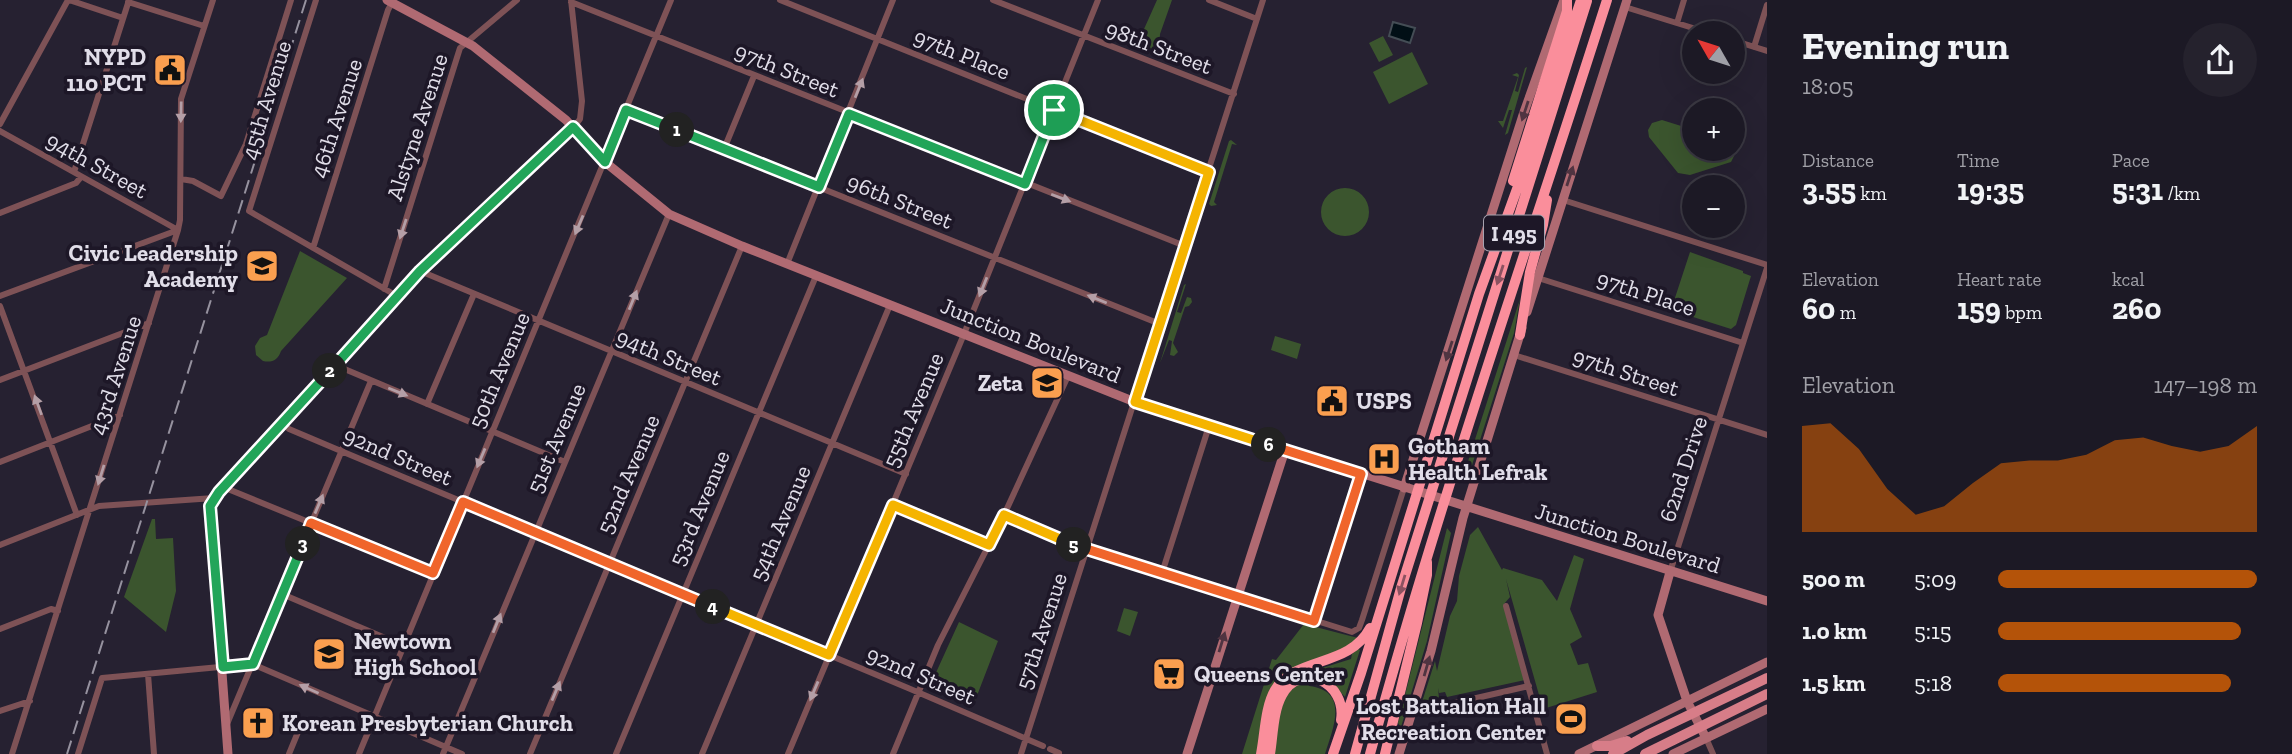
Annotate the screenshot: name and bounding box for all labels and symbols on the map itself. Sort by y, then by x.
street label: 98th Street [1102,14,1217,80]
north arrow [1682,21,1745,84]
street label: 97th Place [910,22,1014,86]
street label: 97th Street [731,36,844,104]
street label: 45th Avenue [235,37,297,163]
place label: NYPD 110 PCT [66,43,146,97]
street label: Alstyne Avenue [380,50,454,204]
public building icon: NYPD 110 PCT [151,51,189,89]
street label: 46th Avenue [304,55,368,181]
one-way arrow [854,77,865,98]
pin [1024,80,1084,140]
one-way arrow [1519,100,1529,121]
one-way arrow [175,102,187,124]
pin: 1 [660,113,694,148]
street label: 94th Street [41,126,153,205]
one-way arrow [1566,166,1576,187]
street label: 96th Street [843,167,957,235]
one-way arrow [1050,192,1071,203]
one-way arrow [573,215,584,236]
road number: I 495 [1484,216,1544,250]
one-way arrow [397,218,408,239]
place label: Civic Leadership Academy [69,239,239,293]
school or university icon: Civic Leadership Academy [243,247,281,285]
street label: 97th Place [1593,264,1699,322]
one-way arrow [1494,265,1505,286]
one-way arrow [978,277,989,298]
one-way arrow [627,289,638,310]
street label: Junction Boulevard [937,291,1126,389]
one-way arrow [1086,293,1107,304]
street label: 50th Avenue [462,308,536,432]
street label: 43rd Avenue [83,312,147,438]
street label: 94th Street [612,322,726,392]
one-way arrow [1443,340,1453,361]
street label: 97th Street [1569,342,1683,402]
street label: 55th Avenue [876,348,950,472]
pin: 2 [312,354,348,388]
school or university icon: Zeta [1028,364,1066,402]
place label: Zeta [978,369,1023,397]
street label: 51st Avenue [520,379,592,497]
public building icon: USPS [1313,382,1351,420]
one-way arrow [387,387,408,398]
place label: USPS [1356,387,1412,415]
one-way arrow [32,394,43,415]
street label: 52nd Avenue [590,410,666,538]
street label: 62nd Drive [1653,413,1713,525]
street label: 92nd Street [339,421,457,492]
pin: 6 [1252,428,1286,462]
place label: Gotham Health Lefrak [1408,432,1548,486]
hospital icon: Gotham Health Lefrak [1365,440,1403,478]
street label: 53rd Avenue [662,446,736,570]
one-way arrow [475,447,486,468]
street label: 54th Avenue [743,461,817,585]
one-way arrow [96,465,106,486]
one-way arrow [314,494,325,515]
street label: Junction Boulevard [1532,497,1724,580]
pin: 3 [286,526,320,562]
pin: 5 [1056,528,1092,562]
street label: 57th Avenue [1009,569,1073,693]
one-way arrow [1396,575,1406,596]
pin: 4 [696,590,730,624]
one-way arrow [492,612,503,633]
place label: Newtown High School [354,627,477,681]
one-way arrow [1217,631,1227,652]
school or university icon: Newtown High School [310,635,348,673]
street label: 92nd Street [862,640,980,711]
supermarket icon: Queens Center [1150,655,1188,693]
one-way arrow [1422,655,1432,676]
place label: Queens Center [1194,660,1345,688]
one-way arrow [551,680,562,701]
one-way arrow [808,681,820,701]
one-way arrow [298,683,319,694]
place label: Lost Battalion Hall Recreation Center [1356,692,1546,746]
sports icon: Lost Battalion Hall Recreation Center [1552,700,1590,738]
church icon: Korean Presbyterian Church [239,704,277,742]
place label: Korean Presbyterian Church [282,709,574,737]

